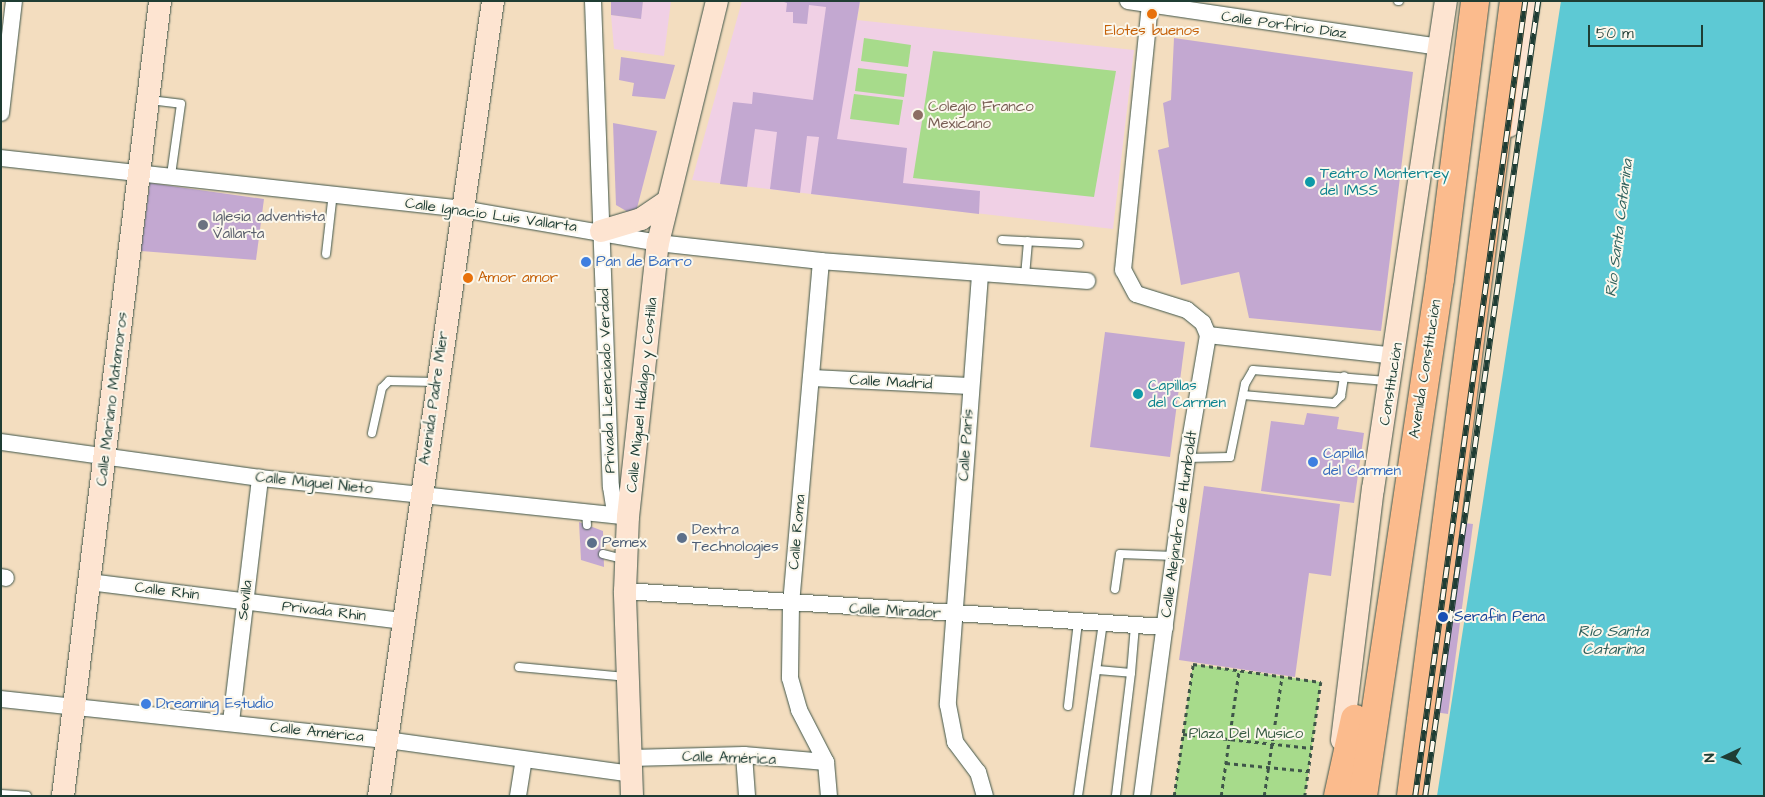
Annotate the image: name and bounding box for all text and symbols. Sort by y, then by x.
street label: Calle Porfirio Díaz [1220,7,1348,43]
marker: Elotes buenos [1146,8,1158,20]
scale bar [1590,15,1705,47]
place label: Elotes buenos [1104,22,1200,40]
text: 50 m [1596,23,1634,44]
place label: Colegio Franco Mexicano [928,97,1034,132]
marker: Colegio Franco Mexicano [912,109,924,121]
water label: Río Santa Catarina [1601,158,1637,298]
place label: Teatro Monterrey del IMSS [1320,164,1449,199]
marker: Teatro Monterrey del IMSS [1304,176,1316,188]
street label: Calle Ignacio Luis Vallarta [404,194,578,236]
place label: Iglesia adventista Vallarta [213,207,325,242]
marker: Iglesia adventista Vallarta [197,219,209,231]
place label: Pan de Barro [596,253,692,271]
marker: Pan de Barro [580,256,592,268]
place label: Amor amor [478,269,558,287]
marker: Amor amor [462,272,474,284]
street label: Privada Licenciado Verdad [595,288,619,474]
street label: Calle Miguel Hidalgo y Costilla [623,296,661,494]
street label: Avenida Constitución [1405,298,1445,440]
street label: Calle Mariano Matamoros [92,311,132,487]
street label: Avenida Padre Mier [416,330,452,466]
street label: Constitución [1376,341,1406,427]
street label: Calle Madrid [849,371,933,393]
place label: Capillas del Carmen [1148,376,1226,411]
marker: Capillas del Carmen [1132,388,1144,400]
street label: Calle París [954,408,978,482]
street label: Calle Alejandro de Humboldt [1157,429,1201,619]
place label: Capilla del Carmen [1323,444,1401,479]
marker: Capilla del Carmen [1307,456,1319,468]
street label: Calle Miguel Nieto [254,468,374,498]
street label: Calle Roma [785,494,809,570]
place label: Dextra Technologies [692,520,779,555]
marker: Dextra Technologies [676,532,688,544]
place label: Pemex [602,534,647,552]
marker: Pemex [586,537,598,549]
street label: Calle Rhin [134,578,200,604]
street label: Sevilla [234,579,256,621]
street label: Privada Rhin [281,597,367,625]
street label: Calle Mirador [849,600,941,622]
place label: Serafin Pena [1454,608,1545,626]
marker: Serafin Pena [1436,610,1450,624]
water label: Río Santa Catarina [1578,621,1648,659]
place label: Dreaming Estudio [156,695,273,713]
marker: Dreaming Estudio [140,698,152,710]
street label: Calle América [269,718,365,746]
park label: Plaza Del Musico [1189,725,1303,743]
north arrow [1700,732,1750,782]
street label: Calle América [682,747,776,769]
text: N [1700,753,1720,763]

